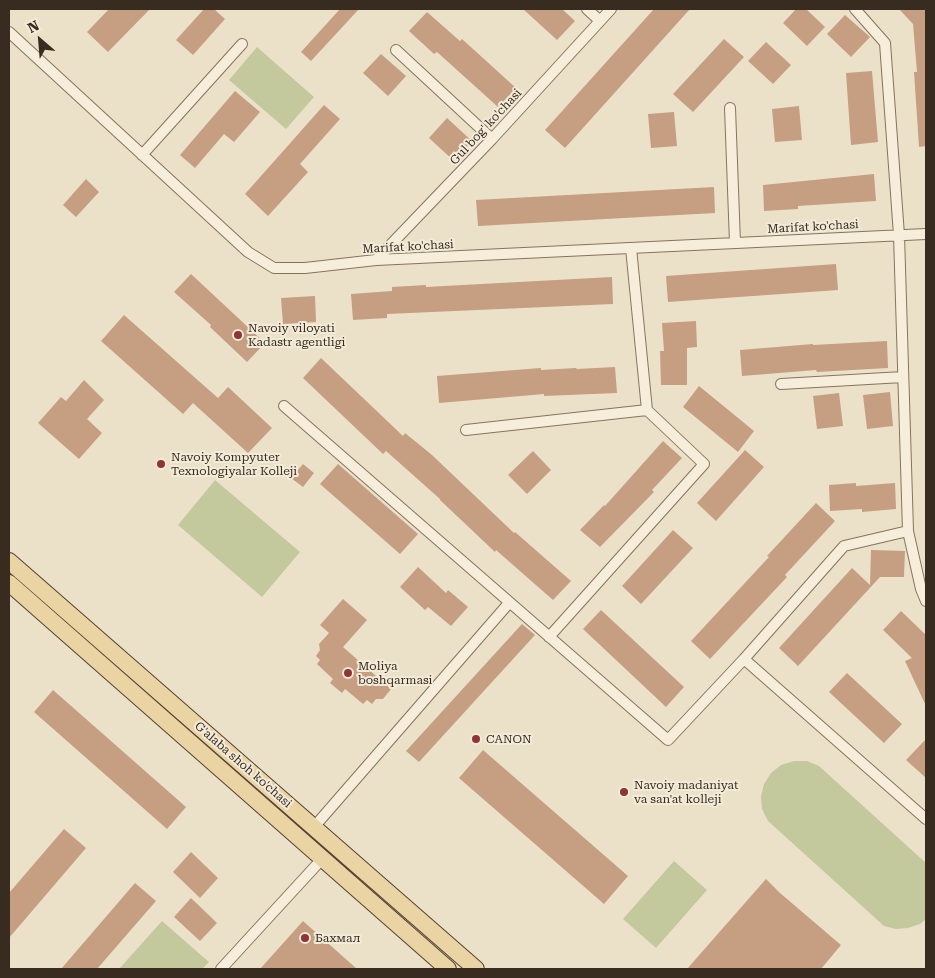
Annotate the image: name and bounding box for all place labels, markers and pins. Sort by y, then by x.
place label: Navoiy viloyati Kadastr agentligi [248,321,345,349]
marker: Navoiy viloyati Kadastr agentligi [232,329,244,341]
place label: Navoiy Kompyuter Texnologiyalar Kolleji [171,450,297,478]
marker: Navoiy Kompyuter Texnologiyalar Kolleji [155,458,167,470]
place label: Moliya boshqarmasi [358,659,432,687]
marker: Moliya boshqarmasi [342,667,354,679]
place label: CANON [486,732,532,746]
marker: CANON [470,733,482,745]
place label: Navoiy madaniyat va san'at kolleji [634,778,738,806]
marker: Navoiy madaniyat va san'at kolleji [618,786,630,798]
place label: Бахмал [315,931,360,945]
marker: Бахмал [299,932,311,944]

